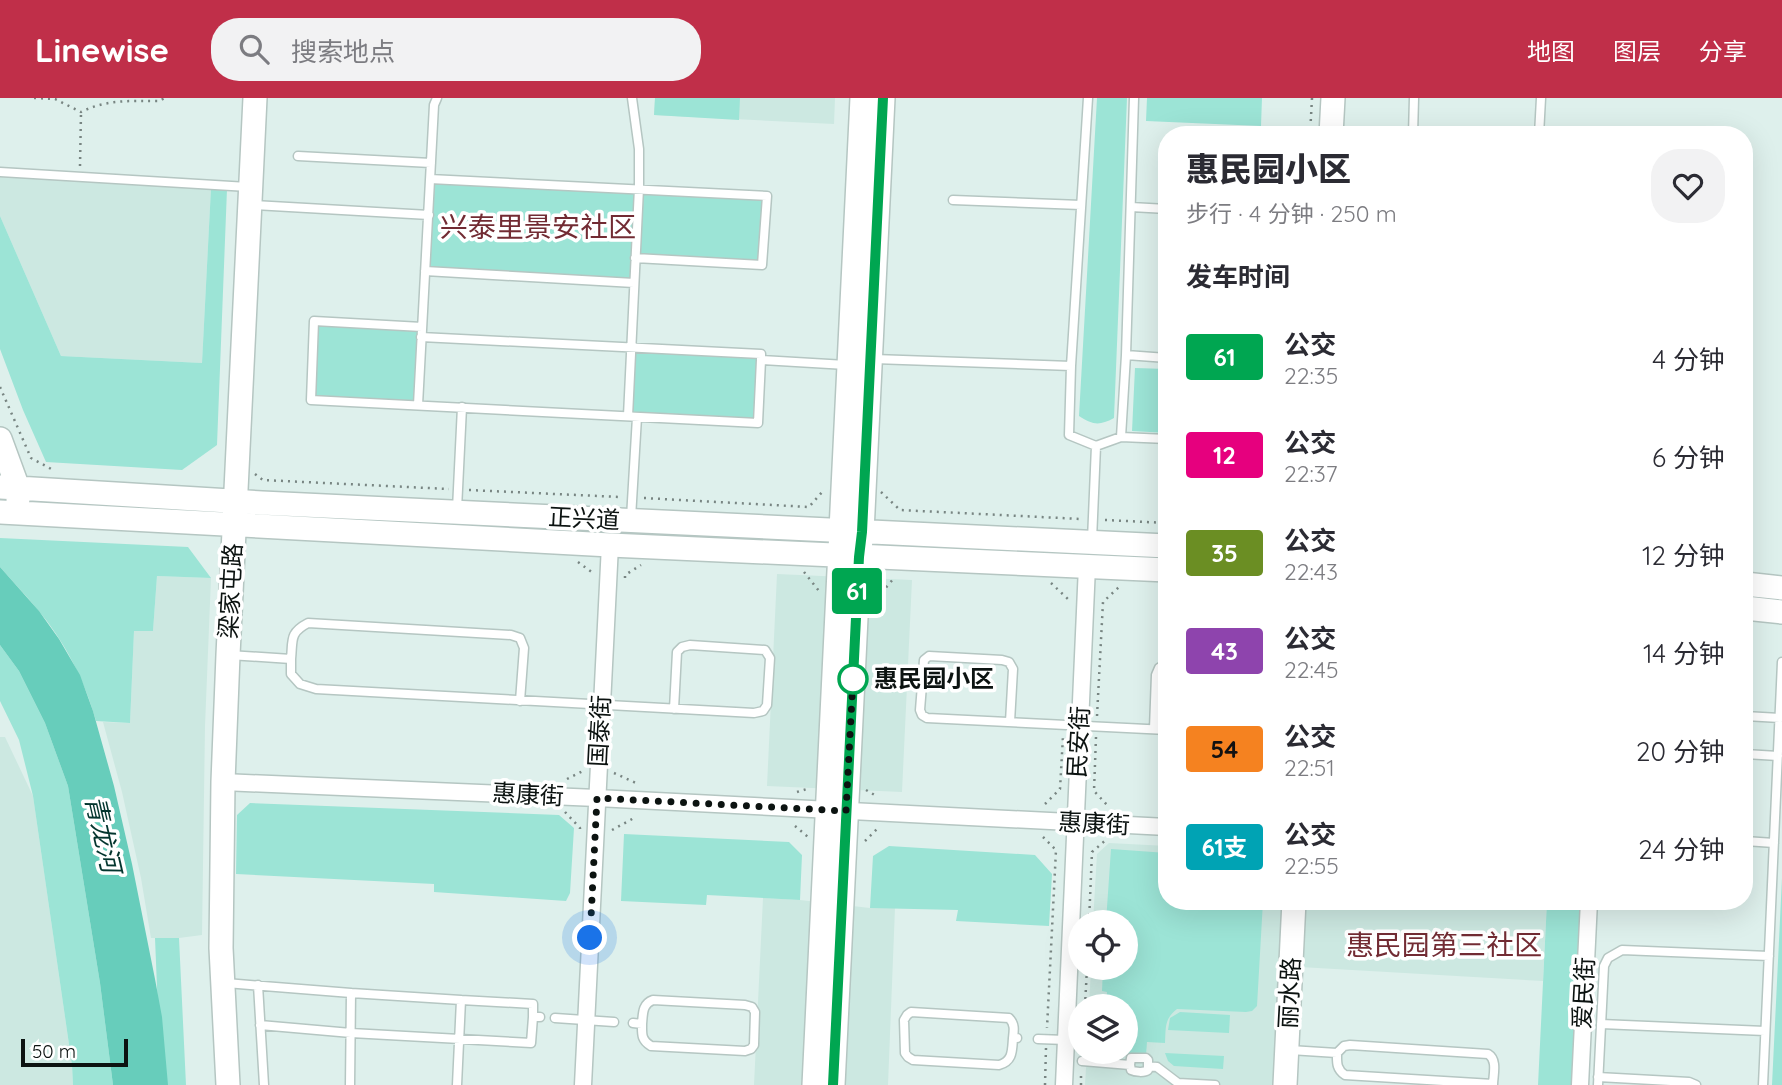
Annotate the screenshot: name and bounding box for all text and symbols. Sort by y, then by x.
search box [211,18,701,81]
text: Linewise [35,29,169,70]
icon: search [235,30,273,68]
text: 搜索地点 [291,35,395,68]
text: 地图 [1527,36,1575,66]
text: 图层 [1613,36,1661,66]
text: 分享 [1699,36,1747,66]
text: 惠民园小区 [1186,148,1351,189]
button: heart [1651,149,1725,223]
text: 步行 · 4 分钟 · 250 m [1186,199,1397,228]
district label: 兴泰里景安社区 [440,209,636,244]
text: 发车时间 [1186,260,1290,293]
text: 公交 [1284,328,1336,361]
text: 61 [1213,342,1236,372]
text: 4 分钟 [1652,343,1725,376]
text: 22:35 [1284,361,1338,390]
text: 公交 [1284,426,1336,459]
text: 12 [1213,440,1236,470]
text: 6 分钟 [1652,441,1725,474]
text: 22:37 [1284,459,1338,488]
street label: 正兴道 [547,501,621,535]
text: 公交 [1284,524,1336,557]
text: 35 [1211,538,1238,568]
text: 12 分钟 [1642,539,1725,572]
street label: 梁家屯路 [213,542,247,640]
text: 22:43 [1284,557,1338,586]
line badge: 61 [826,568,888,614]
text: 61 [846,576,868,606]
text: 公交 [1284,622,1336,655]
text: 43 [1211,636,1238,666]
text: 14 分钟 [1643,637,1725,670]
text: 22:45 [1284,655,1339,684]
place label: 惠民园小区 [874,663,994,693]
marker: 惠民园小区 [838,664,868,694]
street label: 国泰街 [582,694,616,768]
street label: 民安街 [1061,705,1095,779]
text: 公交 [1284,720,1336,753]
text: 54 [1211,734,1238,764]
text: 20 分钟 [1636,735,1725,768]
text: 22:51 [1284,753,1335,782]
street label: 惠康街 [491,777,565,811]
water label: 青龙河 [79,792,129,880]
street label: 惠康街 [1057,806,1131,840]
text: 公交 [1284,818,1336,851]
text: 61支 [1201,832,1248,862]
text: 24 分钟 [1638,833,1725,866]
text: 22:55 [1284,851,1339,880]
map controls [1068,910,1138,1064]
button: locate [1068,910,1138,980]
your location [572,920,607,955]
district label: 惠民园第三社区 [1346,927,1542,962]
street label: 丽水路 [1272,956,1306,1030]
street label: 爱民街 [1566,956,1600,1030]
button: layers [1068,994,1138,1064]
scale bar [21,1036,128,1068]
text: 50 m [32,1039,76,1063]

